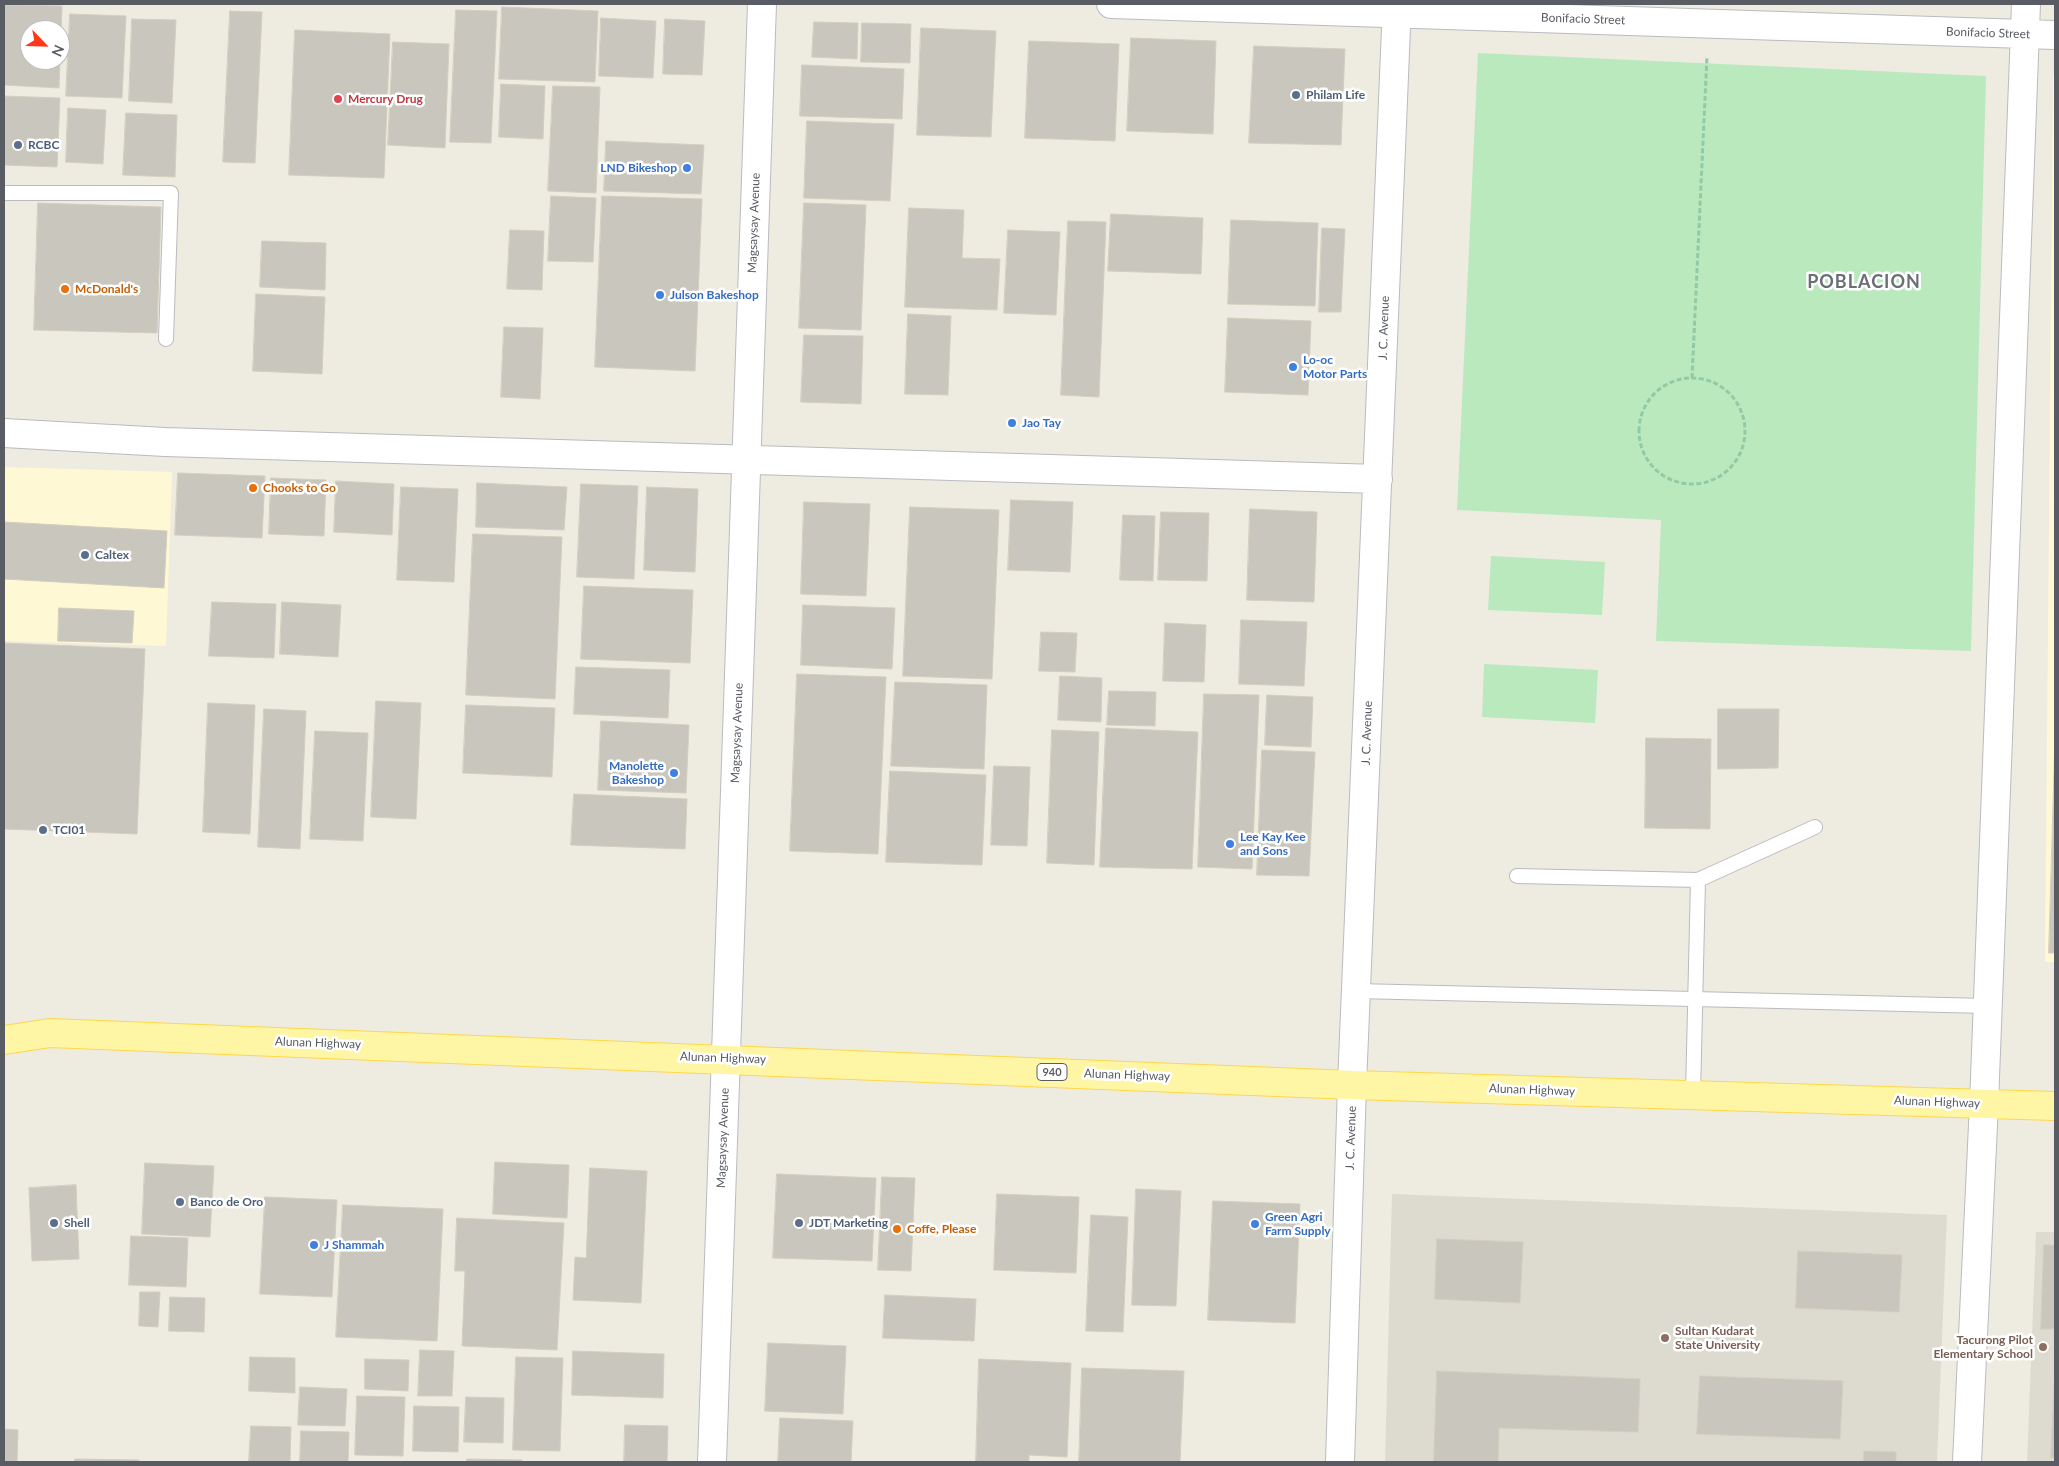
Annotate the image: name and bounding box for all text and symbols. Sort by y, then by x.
street label: Bonifacio Street [1541,10,1625,28]
north arrow [20,20,70,70]
street label: Bonifacio Street [1946,24,2030,42]
text: N [48,43,68,59]
place label: Philam Life [1306,88,1365,102]
marker: Philam Life [1290,89,1302,101]
place label: Mercury Drug [348,92,423,106]
marker: Mercury Drug [332,93,344,105]
place label: RCBC [28,138,59,152]
marker: RCBC [12,139,24,151]
place label: LND Bikeshop [600,161,677,175]
marker: LND Bikeshop [681,162,693,174]
street label: Magsaysay Avenue [745,173,763,273]
district label: POBLACION [1806,271,1922,293]
place label: McDonald's [75,282,138,296]
marker: McDonald's [59,283,71,295]
place label: Julson Bakeshop [670,288,759,302]
marker: Julson Bakeshop [654,289,666,301]
street label: J. C. Avenue [1376,296,1392,360]
place label: Lo-oc Motor Parts [1303,353,1367,381]
marker: Lo-oc Motor Parts [1287,361,1299,373]
place label: Jao Tay [1022,416,1061,430]
marker: Jao Tay [1006,417,1018,429]
place label: Chooks to Go [263,481,336,495]
marker: Chooks to Go [247,482,259,494]
place label: Caltex [95,548,129,562]
marker: Caltex [79,549,91,561]
street label: Magsaysay Avenue [728,683,746,783]
street label: J. C. Avenue [1359,701,1375,765]
place label: Manolette Bakeshop [609,759,664,787]
marker: Manolette Bakeshop [668,767,680,779]
place label: TCI01 [53,823,85,837]
marker: TCI01 [37,824,49,836]
place label: Lee Kay Kee and Sons [1240,830,1306,858]
marker: Lee Kay Kee and Sons [1224,838,1236,850]
street label: Alunan Highway [275,1034,361,1052]
street label: Alunan Highway [680,1049,766,1067]
road number: 940 [1037,1064,1067,1080]
street label: Alunan Highway [1084,1066,1170,1084]
street label: Alunan Highway [1489,1081,1575,1099]
street label: Magsaysay Avenue [714,1088,732,1188]
street label: Alunan Highway [1894,1093,1980,1111]
street label: J. C. Avenue [1343,1106,1359,1170]
place label: Banco de Oro [190,1195,263,1209]
marker: Banco de Oro [174,1196,186,1208]
place label: Green Agri Farm Supply [1265,1210,1331,1238]
place label: Shell [64,1216,90,1230]
place label: JDT Marketing [809,1216,888,1230]
marker: Shell [48,1217,60,1229]
marker: JDT Marketing [793,1217,805,1229]
marker: Green Agri Farm Supply [1249,1218,1261,1230]
place label: Coffe, Please [907,1222,976,1236]
marker: Coffe, Please [891,1223,903,1235]
place label: J Shammah [324,1238,384,1252]
marker: J Shammah [308,1239,320,1251]
place label: Sultan Kudarat State University [1675,1324,1760,1352]
marker: Sultan Kudarat State University [1659,1332,1671,1344]
place label: Tacurong Pilot Elementary School [1933,1333,2033,1361]
marker: Tacurong Pilot Elementary School [2037,1341,2049,1353]

